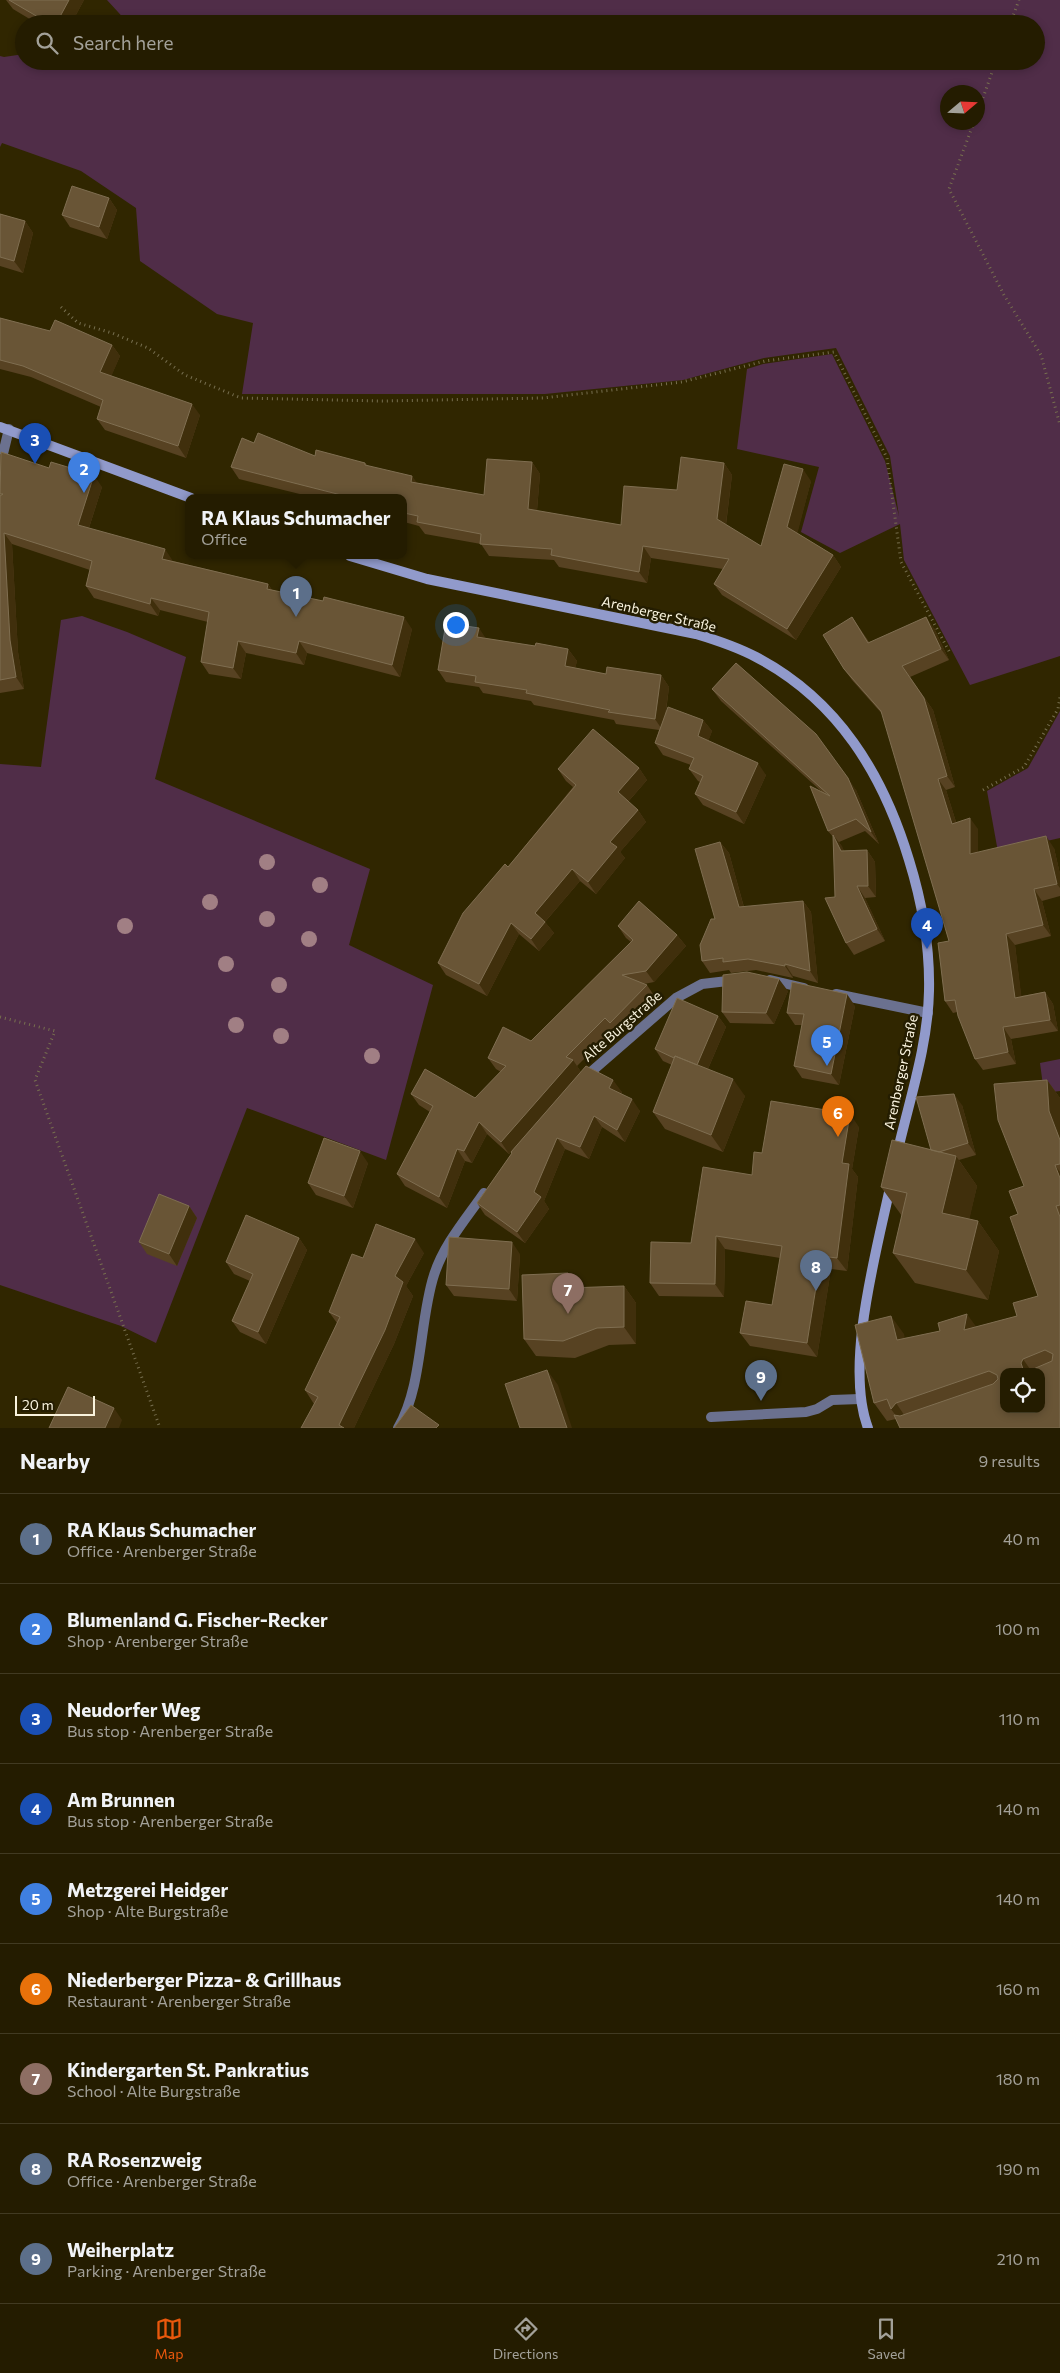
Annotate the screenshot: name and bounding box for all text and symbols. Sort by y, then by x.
search box [15,15,1045,70]
icon: search [33,29,61,57]
text: Search here [73,31,173,54]
north arrow [940,85,985,130]
pin: 3 [19,423,51,464]
pin: 2 [68,452,100,493]
popup [185,494,407,559]
text: RA Klaus Schumacher [201,506,391,529]
text: Office [201,529,247,548]
pin: 1 [280,576,312,617]
street label: Arenberger Straße [600,592,718,635]
your location [443,612,469,638]
pin: 4 [911,908,943,949]
street label: Alte Burgstraße [578,987,665,1065]
street label: Arenberger Straße [880,1013,921,1131]
pin: 5 [811,1025,843,1066]
pin: 6 [822,1096,854,1137]
pin: 8 [800,1250,832,1291]
pin: 7 [552,1273,584,1314]
pin: 9 [745,1360,777,1401]
map controls [1000,1368,1045,1413]
button: locate [1000,1368,1045,1413]
scale bar [15,1393,95,1416]
text: 20 m [22,1396,54,1413]
text: Nearby [20,1448,90,1473]
text: 9 results [979,1451,1040,1470]
text: RA Klaus Schumacher [67,1518,256,1541]
text: 1 [32,1529,40,1548]
text: 40 m [1003,1529,1040,1548]
text: Office · Arenberger Straße [67,1541,257,1560]
text: Blumenland G. Fischer-Recker [67,1608,328,1631]
text: 2 [31,1619,41,1638]
text: 100 m [995,1619,1040,1638]
text: Shop · Arenberger Straße [67,1631,248,1650]
text: Neudorfer Weg [67,1698,200,1721]
text: 3 [31,1709,41,1728]
text: 110 m [999,1709,1040,1728]
text: Bus stop · Arenberger Straße [67,1721,273,1740]
text: Am Brunnen [67,1788,175,1811]
text: 4 [31,1799,41,1818]
text: 140 m [996,1799,1040,1818]
text: Bus stop · Arenberger Straße [67,1811,273,1830]
text: Metzgerei Heidger [67,1878,228,1901]
text: 5 [31,1889,41,1908]
text: 140 m [996,1889,1040,1908]
text: Shop · Alte Burgstraße [67,1901,228,1920]
text: Niederberger Pizza- & Grillhaus [67,1968,341,1991]
text: 6 [31,1979,41,1998]
text: 160 m [996,1979,1040,1998]
text: Restaurant · Arenberger Straße [67,1991,291,2010]
text: Kindergarten St. Pankratius [67,2058,309,2081]
text: 7 [32,2069,40,2088]
text: 180 m [996,2069,1040,2088]
text: School · Alte Burgstraße [67,2081,240,2100]
text: RA Rosenzweig [67,2148,202,2171]
text: 8 [31,2159,41,2178]
text: 190 m [996,2159,1040,2178]
text: Office · Arenberger Straße [67,2171,257,2190]
text: Weiherplatz [67,2238,174,2261]
text: 9 [31,2249,41,2268]
text: 210 m [997,2249,1040,2268]
text: Parking · Arenberger Straße [67,2261,266,2280]
tab: Map [155,2315,183,2362]
tab: Directions [493,2315,558,2362]
tab: Saved [868,2315,905,2362]

